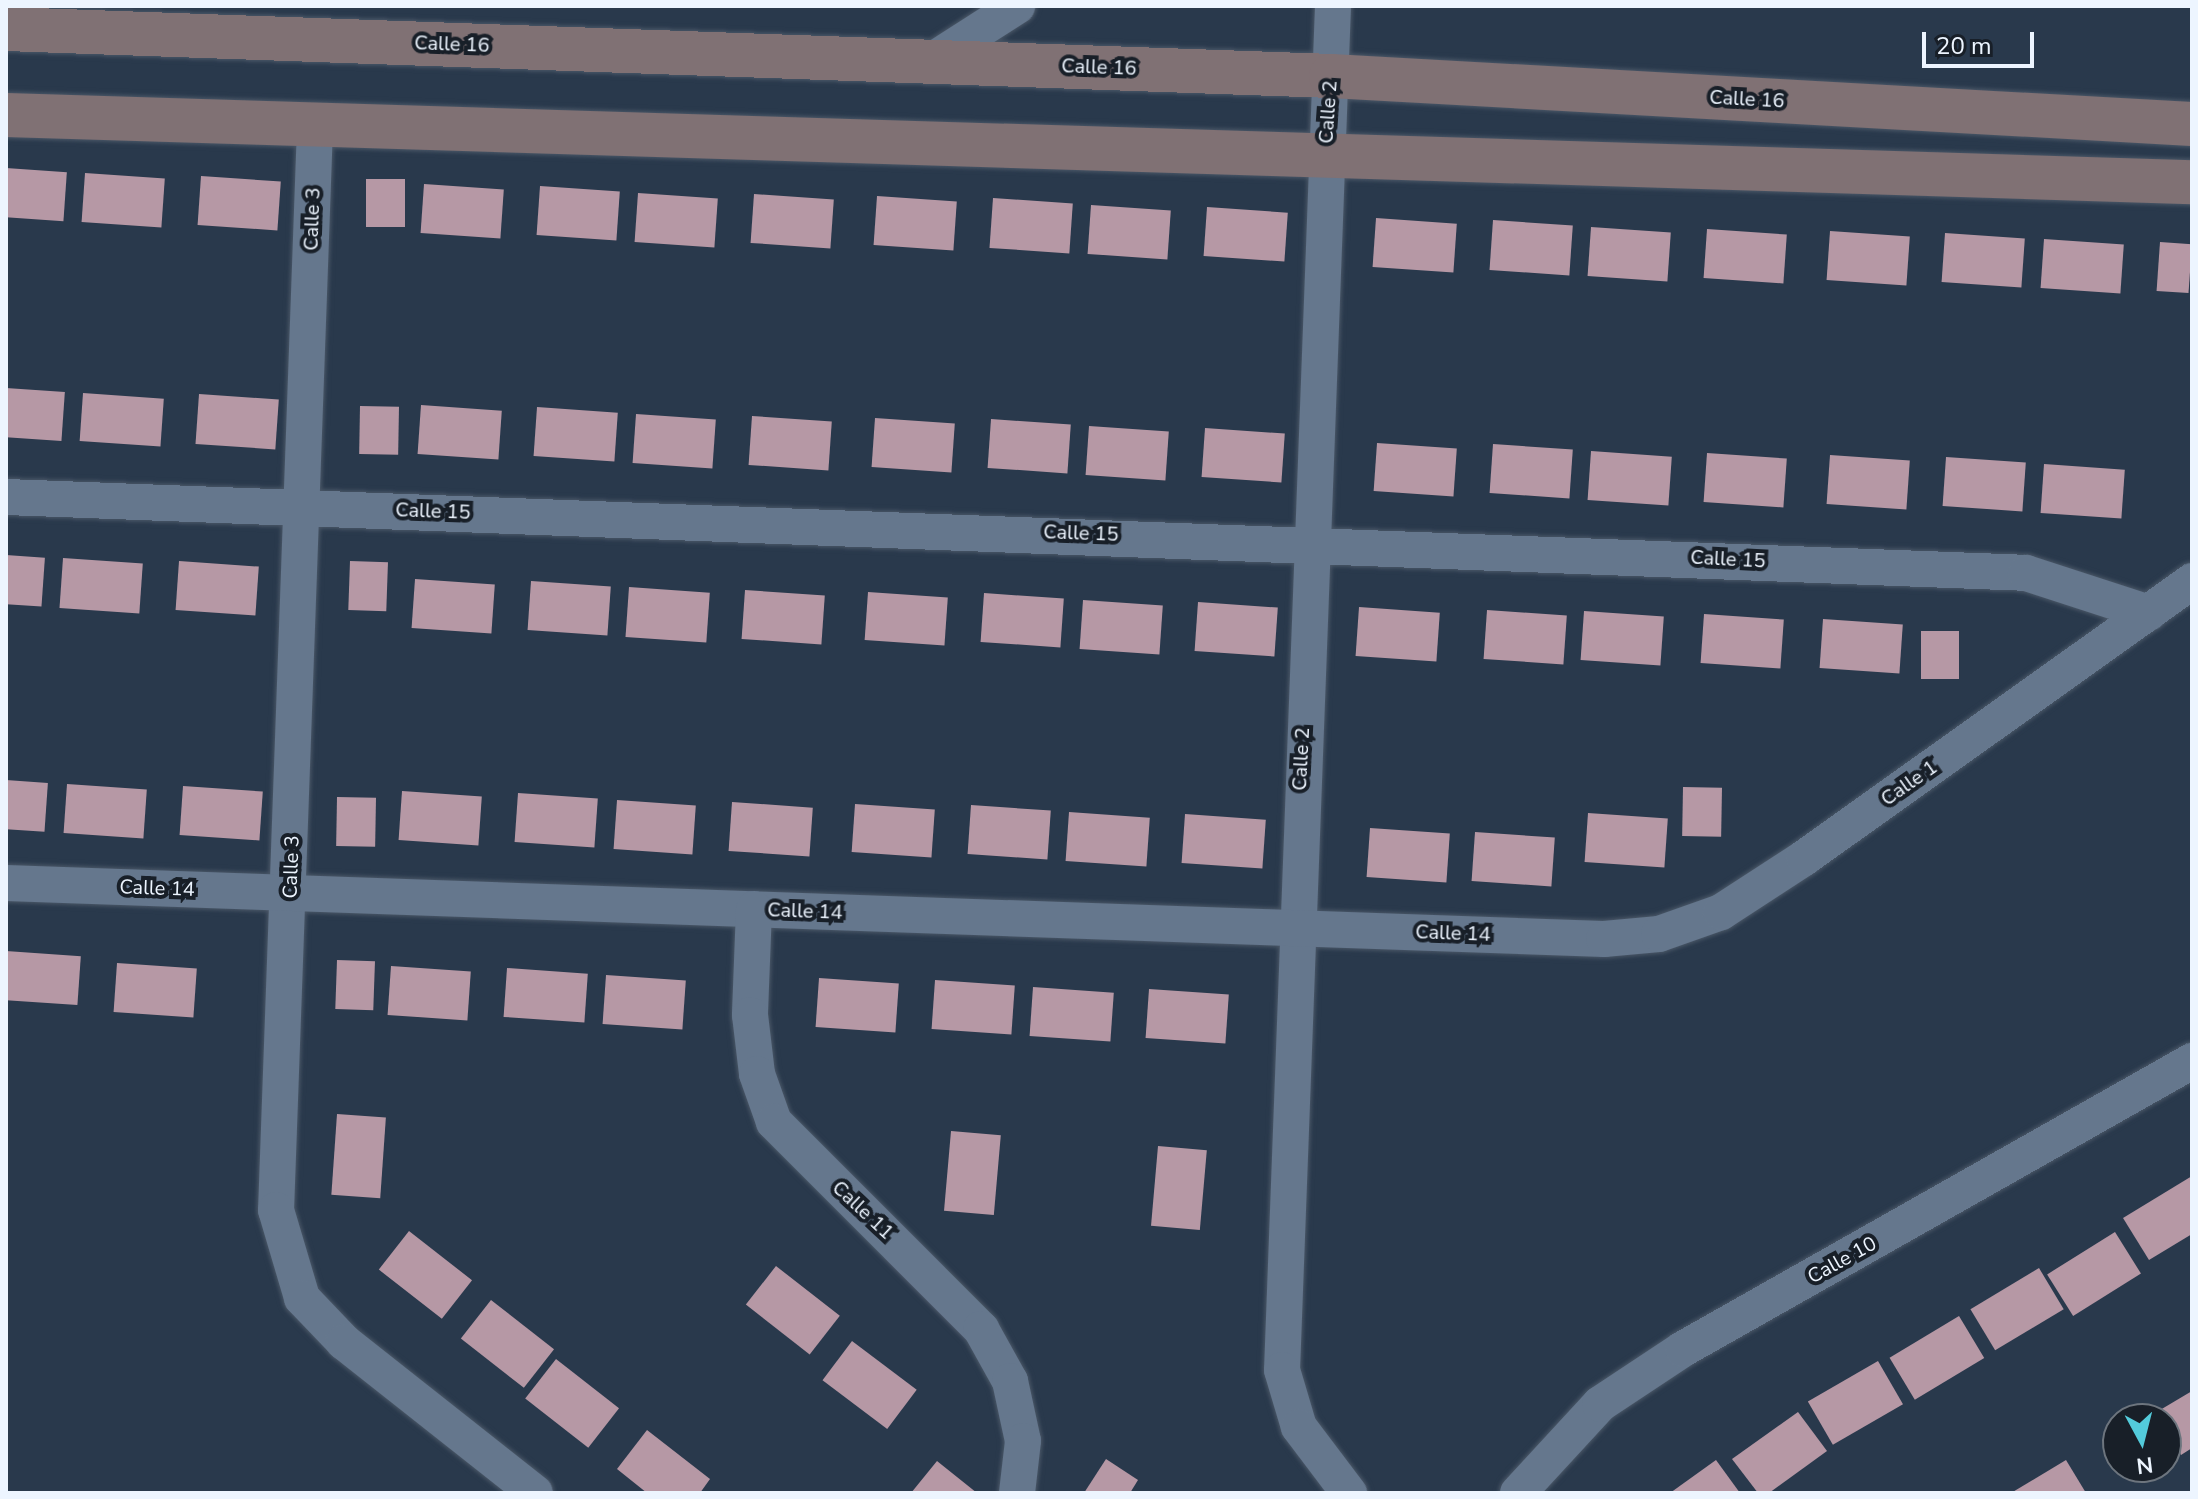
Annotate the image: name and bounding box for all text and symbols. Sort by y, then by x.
scale bar [1926,16,2038,66]
text: 20 m [1936,30,1992,62]
street label: Calle 16 [414,31,490,57]
street label: Calle 16 [1061,54,1137,80]
street label: Calle 2 [1314,80,1342,144]
street label: Calle 16 [1709,85,1785,113]
street label: Calle 3 [299,187,325,251]
street label: Calle 15 [395,498,471,524]
street label: Calle 15 [1043,520,1119,546]
street label: Calle 15 [1690,545,1766,573]
street label: Calle 2 [1287,727,1315,791]
street label: Calle 1 [1876,755,1942,811]
street label: Calle 3 [278,835,304,899]
street label: Calle 14 [119,875,195,901]
street label: Calle 14 [767,898,843,924]
street label: Calle 14 [1415,920,1491,946]
street label: Calle 11 [827,1176,899,1244]
street label: Calle 10 [1803,1231,1881,1289]
north arrow [2102,1403,2182,1483]
text: N [2135,1449,2155,1481]

